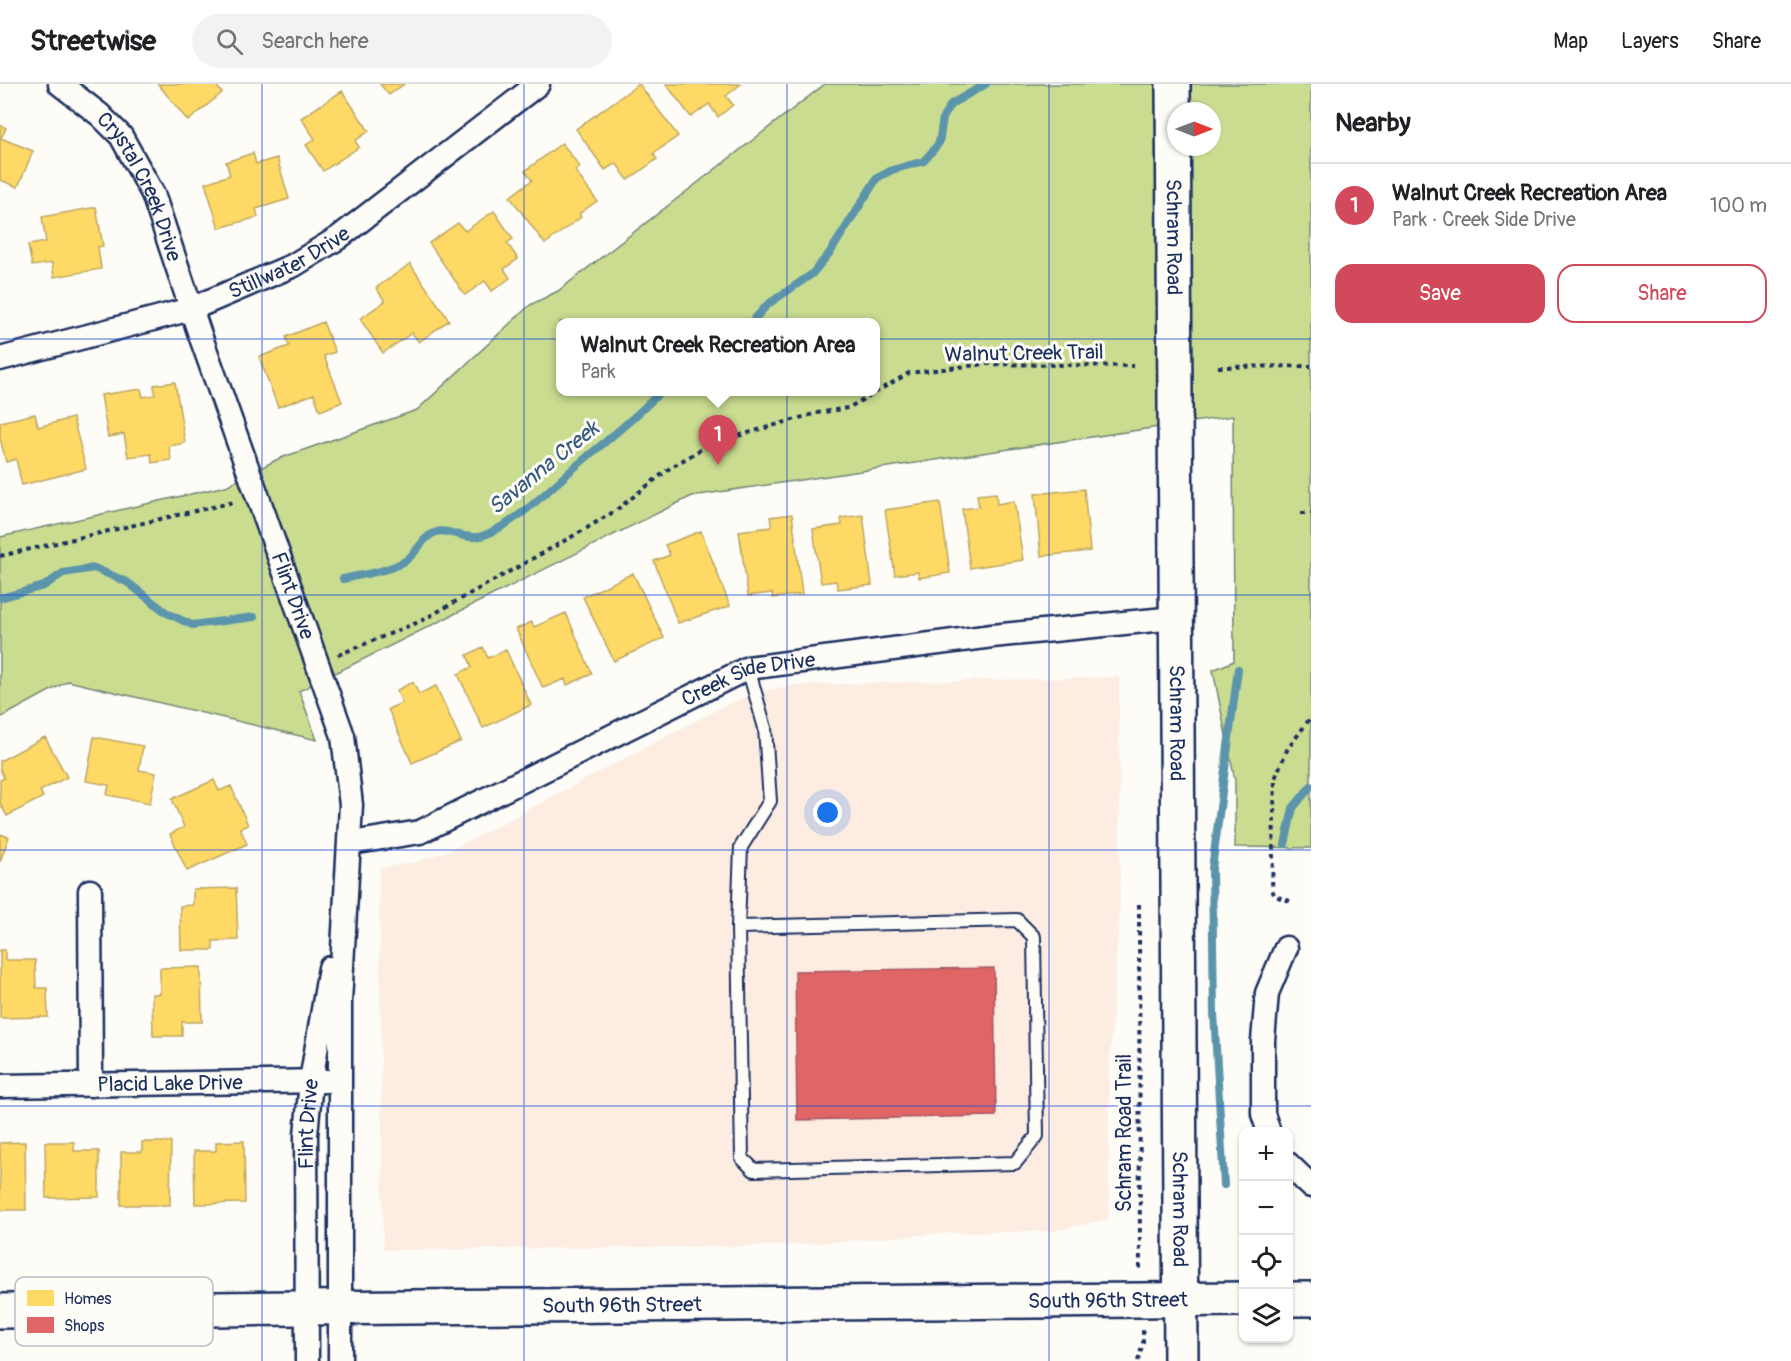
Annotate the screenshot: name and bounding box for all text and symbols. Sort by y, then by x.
search box [192,14,612,68]
text: Streetwise [30,24,156,59]
icon: search [213,25,246,58]
text: Search here [261,27,369,55]
text: Map [1553,28,1588,55]
text: Layers [1621,28,1679,55]
text: Share [1712,28,1761,55]
north arrow [1167,102,1221,156]
street label: Crystal Creek Drive [91,106,188,266]
text: Nearby [1335,107,1411,139]
street label: Schram Road [1160,179,1187,295]
text: Walnut Creek Recreation Area [1392,179,1667,207]
text: 1 [1351,193,1358,218]
text: 100 m [1710,193,1767,218]
text: Park · Creek Side Drive [1392,207,1576,232]
street label: Stillwater Drive [224,220,356,305]
button: Save [1335,264,1545,323]
button: Share [1557,264,1767,323]
popup [556,318,880,396]
text: Walnut Creek Recreation Area [580,331,856,359]
street label: Walnut Creek Trail [944,339,1104,368]
text: Park [580,359,616,384]
water label: Savanna Creek [483,413,606,521]
pin: 1 [698,416,738,465]
street label: Flint Drive [265,549,321,644]
street label: Creek Side Drive [677,646,817,713]
street label: Schram Road [1163,665,1190,781]
your location [813,798,842,827]
street label: Schram Road Trail [1111,1054,1138,1212]
street label: Placid Lake Drive [97,1069,244,1099]
street label: Flint Drive [293,1077,325,1169]
map controls [1239,1127,1293,1343]
button: + [1239,1127,1293,1181]
street label: Schram Road [1166,1151,1193,1267]
button: − [1239,1181,1293,1235]
button: locate [1239,1235,1293,1289]
legend [15,1277,213,1346]
street label: South 96th Street [1028,1287,1189,1315]
text: Homes [64,1289,112,1309]
button: layers [1239,1289,1293,1343]
street label: South 96th Street [542,1291,703,1320]
text: Shops [64,1316,104,1336]

